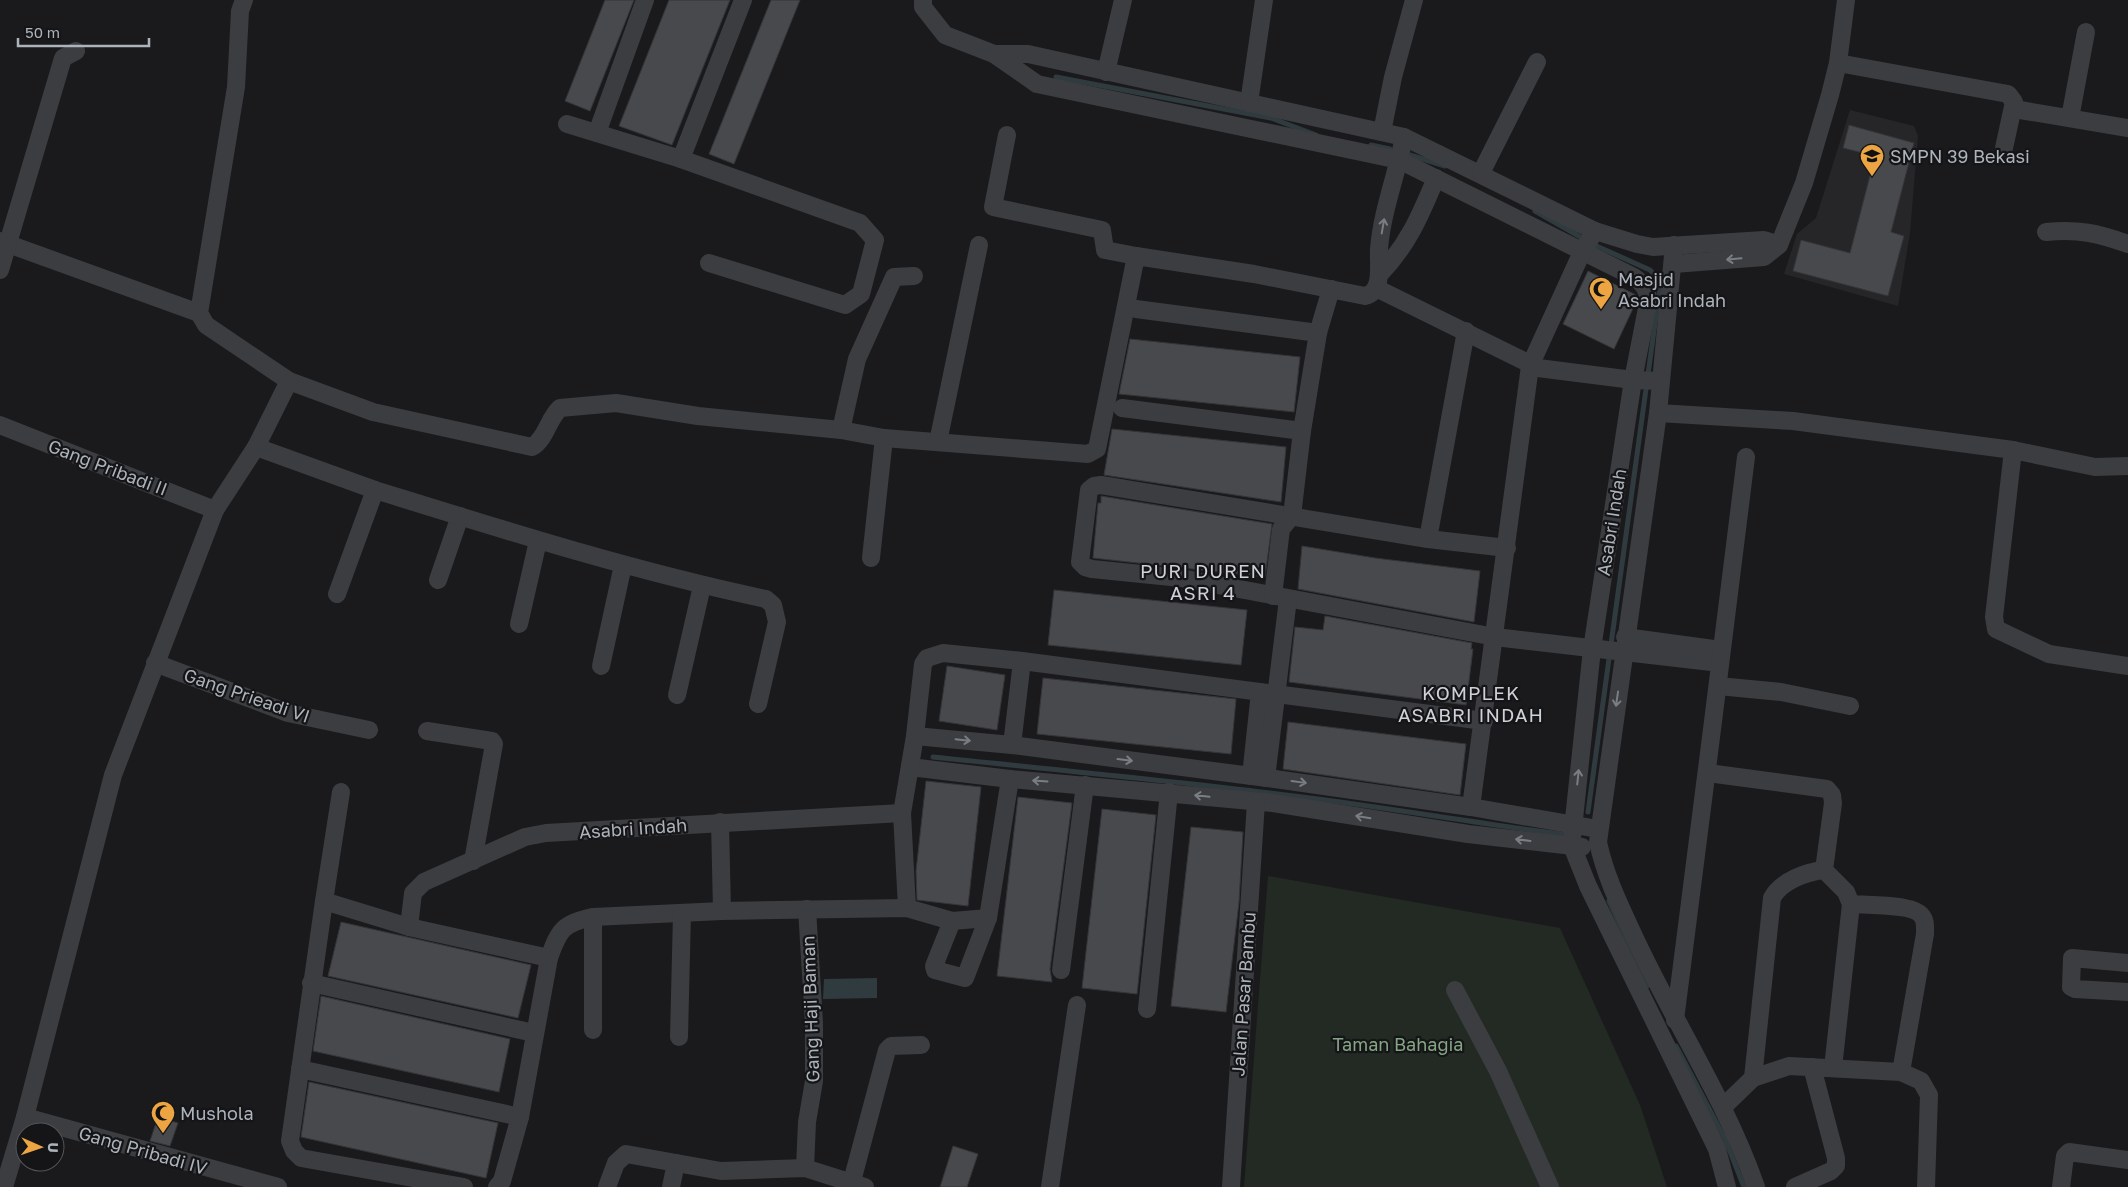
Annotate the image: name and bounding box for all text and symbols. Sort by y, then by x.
scale bar [18,15,149,47]
text: 50 m [25,23,60,41]
school or university icon: SMPN 39 Bekasi [1859,143,1885,177]
place label: SMPN 39 Bekasi [1890,145,2030,167]
one-way arrow [1379,219,1389,235]
one-way arrow [1726,254,1742,264]
place label: Masjid Asabri Indah [1618,268,1726,311]
mosque icon: Masjid Asabri Indah [1588,276,1614,310]
street label: Gang Pribadi II [45,434,171,500]
street label: Asabri Indah [1592,467,1630,577]
district label: PURI DUREN ASRI 4 [1140,559,1266,604]
street label: Gang Prieadi VI [181,663,313,727]
district label: KOMPLEK ASABRI INDAH [1398,681,1544,726]
one-way arrow [1611,691,1621,707]
one-way arrow [955,736,971,745]
one-way arrow [1116,755,1132,765]
one-way arrow [1573,769,1583,785]
one-way arrow [1032,776,1048,786]
one-way arrow [1291,778,1307,788]
one-way arrow [1194,791,1210,801]
one-way arrow [1355,812,1371,822]
street label: Asabri Indah [578,813,688,843]
one-way arrow [1516,835,1532,845]
street label: Jalan Pasar Bambu [1226,911,1260,1077]
street label: Gang Haji Baman [796,935,824,1083]
park label: Taman Bahagia [1333,1033,1463,1055]
mosque icon: Mushola [150,1100,176,1134]
place label: Mushola [180,1102,254,1124]
street label: Gang Pribadi IV [76,1121,210,1179]
north arrow [15,1122,65,1172]
text: U [45,1142,62,1153]

